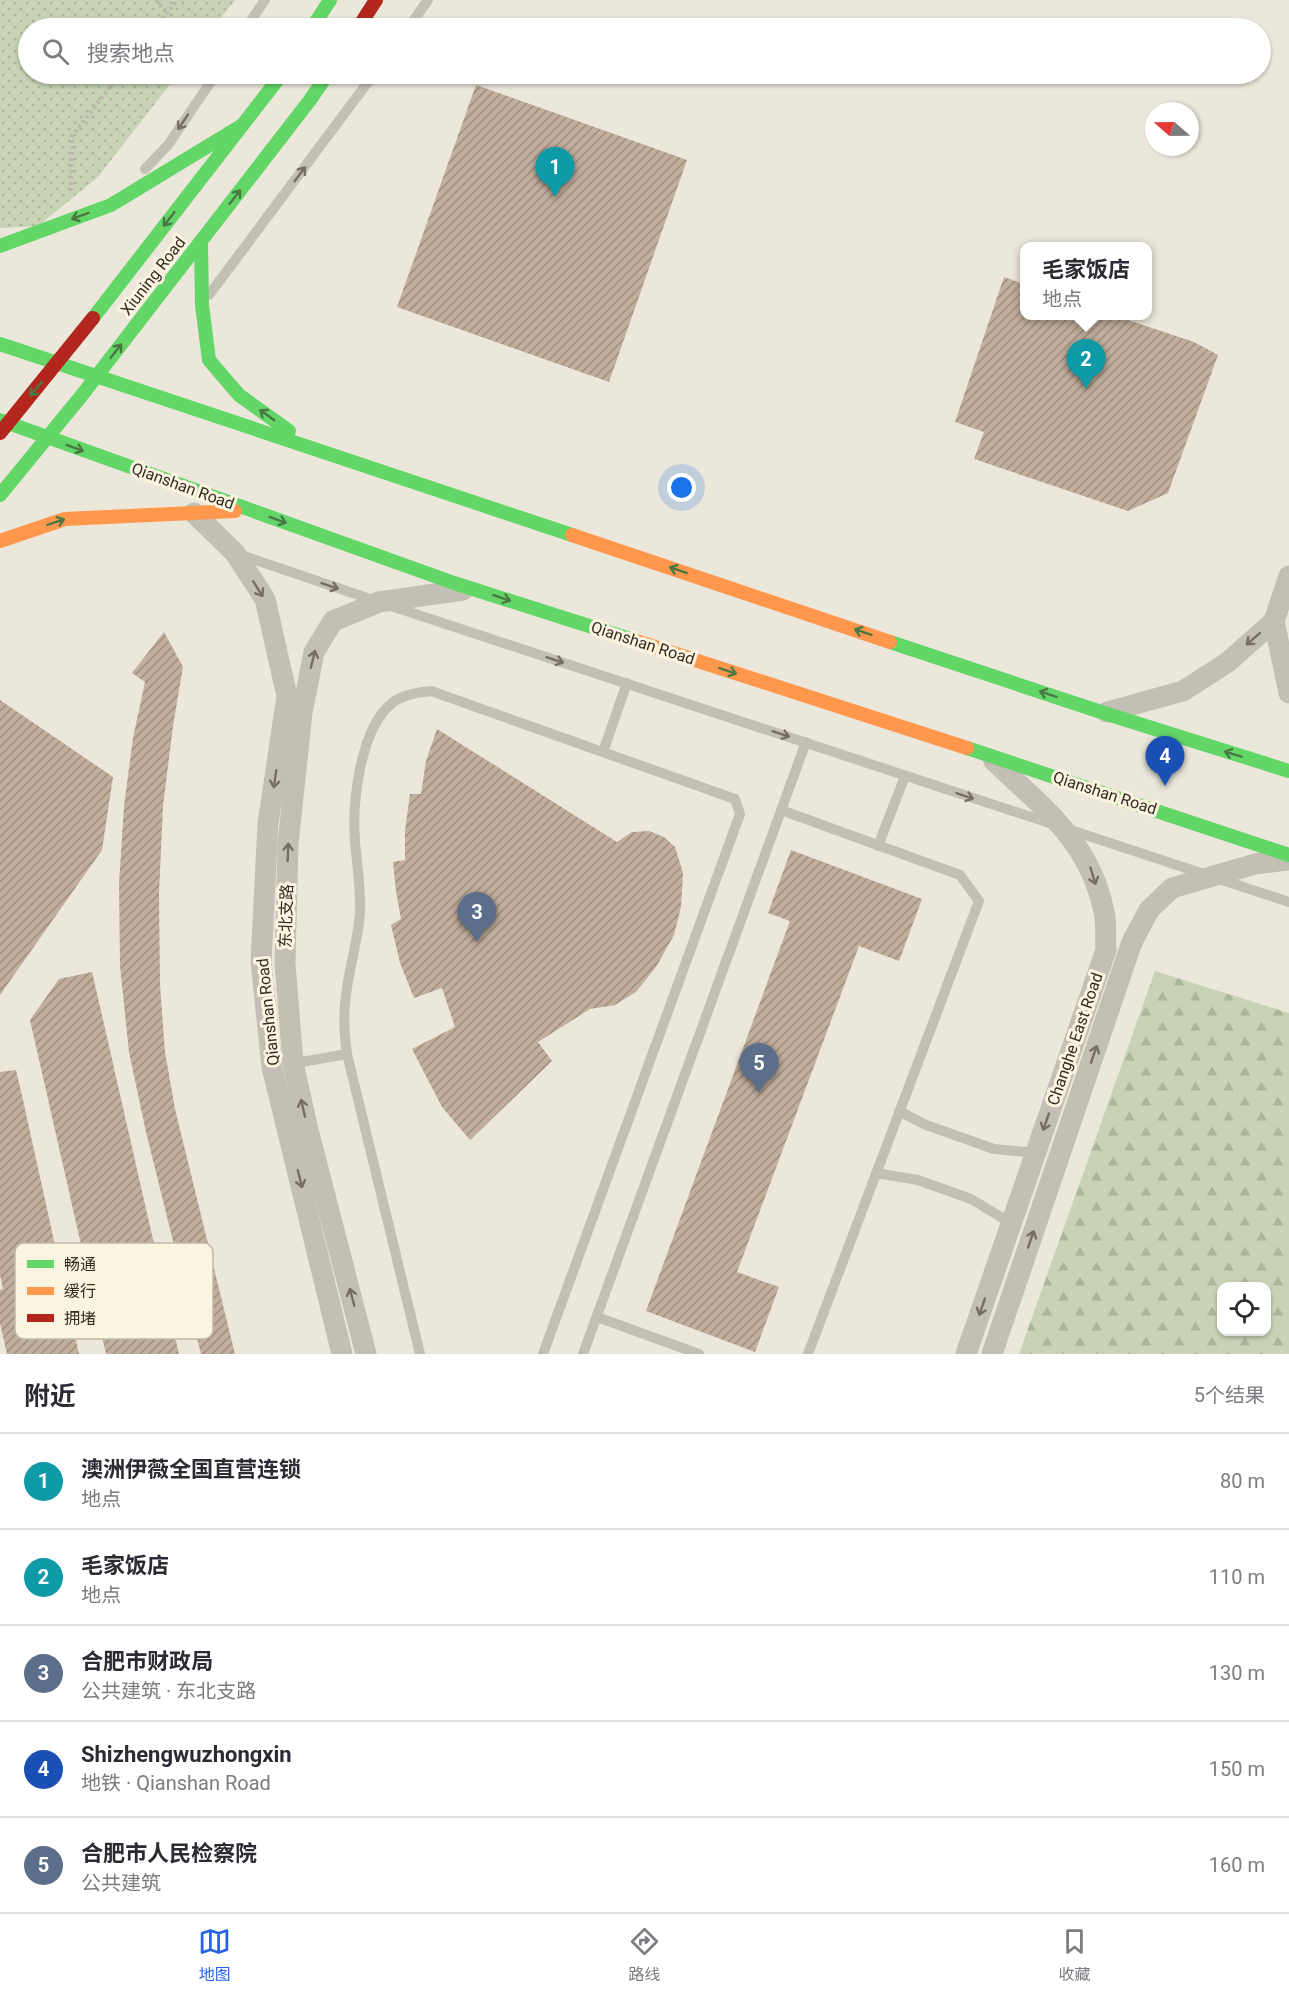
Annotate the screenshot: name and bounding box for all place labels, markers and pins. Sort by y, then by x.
pin: 1 [536,148,574,197]
pin: 2 [1066,340,1106,389]
pin: 4 [1146,736,1184,786]
pin: 3 [458,892,496,942]
pin: 5 [740,1044,778,1093]

